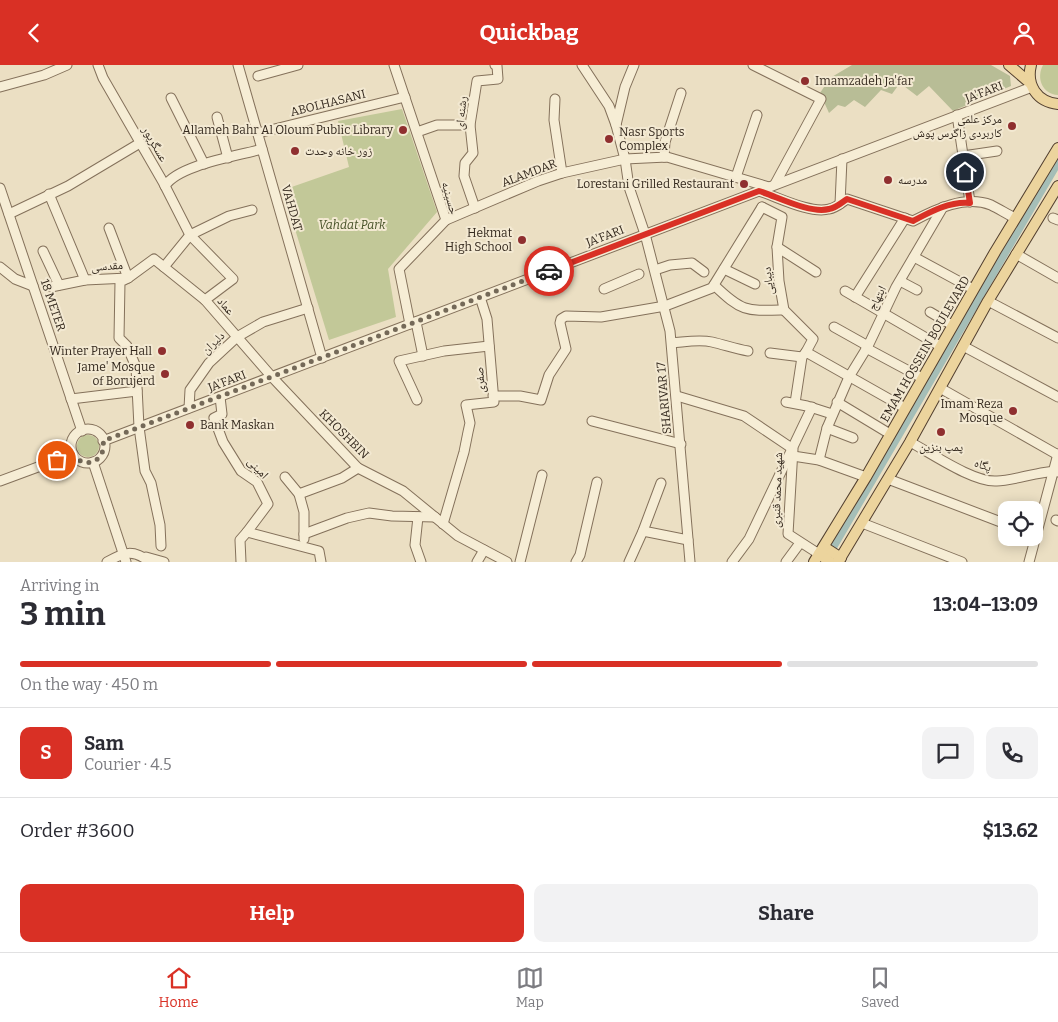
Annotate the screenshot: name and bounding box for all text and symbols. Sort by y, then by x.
icon: back [20,19,48,47]
text: Quickbag [479,19,579,46]
icon: person [1010,19,1038,47]
place label: Imamzadeh Ja'far [815,74,914,88]
marker: Imamzadeh Ja'far [799,75,811,87]
street label: JA'FARI [962,78,1005,106]
street label: ABOLHASANI [289,87,367,119]
street label: رشنه ای [453,95,469,131]
place label: مرکز علمی کاربردی زاگرس پوش [913,112,1002,140]
marker: مرکز علمی کاربردی زاگرس پوش [1006,120,1018,132]
street label: عسگرپور [139,123,171,164]
place label: Allameh Bahr Al Oloum Public Library [182,123,394,137]
marker: Allameh Bahr Al Oloum Public Library [397,124,409,136]
place label: Nasr Sports Complex [619,125,685,153]
marker: Nasr Sports Complex [603,133,615,145]
place label: زور خانه وحدت [305,144,373,158]
marker: زور خانه وحدت [289,145,301,157]
pin [944,151,986,193]
street label: ALAMDAR [500,156,559,190]
icon: home [951,158,979,186]
place label: مدرسه [898,173,927,187]
marker: مدرسه [882,174,894,186]
place label: Lorestani Grilled Restaurant [577,177,735,191]
marker: Lorestani Grilled Restaurant [738,178,750,190]
street label: حسینیه [439,180,461,216]
street label: VAHDAT [279,183,305,233]
park label: Vahdat Park [318,218,386,232]
street label: JA'FARI [583,222,626,250]
place label: Hekmat High School [445,226,513,254]
marker: Hekmat High School [516,234,528,246]
courier [524,246,574,296]
icon: car [535,257,563,285]
street label: مقدسی [91,258,123,274]
street label: دیبایی [760,266,777,296]
street label: EMAM HOSSEIN BOULEVARD [877,274,973,424]
street label: 18 METER [38,277,68,333]
street label: ابتهاج [865,283,889,313]
street label: عماد [214,294,238,318]
street label: دلیران [199,329,228,357]
place label: Winter Prayer Hall [49,344,153,358]
marker: Winter Prayer Hall [156,345,168,357]
place label: Jame' Mosque of Borujerd [76,360,155,388]
street label: SHARIVAR 17 [654,361,674,435]
street label: صفری [472,366,488,394]
street label: JA'FARI [205,367,248,395]
marker: Jame' Mosque of Borujerd [159,368,171,380]
place label: Imam Reza Mosque [940,397,1003,425]
marker: Imam Reza Mosque [1007,405,1019,417]
street label: KHOSHBIN [316,406,372,462]
place label: Bank Maskan [200,418,275,432]
marker: Bank Maskan [184,419,196,431]
marker: پمپ بنزین [935,426,947,438]
pin [36,439,78,481]
place label: پمپ بنزین [919,440,963,454]
icon: bag [43,446,71,474]
street label: شهید محمد قنبری [769,452,786,528]
street label: امینی [244,454,272,482]
street label: پگاه [972,456,994,475]
map controls [998,501,1043,546]
button: locate [998,501,1043,546]
text: Arriving in [20,576,99,595]
text: 13:04–13:09 [933,593,1038,616]
text: 3 min [20,595,106,633]
text: On the way · 450 m [20,675,158,694]
button: chat [922,727,974,779]
button: phone [986,727,1038,779]
text: Sam [84,732,124,755]
text: S [40,741,52,764]
text: Courier · 4.5 [84,755,172,774]
text: Order #3600 [20,819,135,842]
text: $13.62 [982,819,1038,842]
button: Help [20,884,524,942]
button: Share [534,884,1038,942]
tab: Home [159,964,199,1011]
tab: Map [516,964,544,1011]
tab: Saved [861,964,899,1011]

